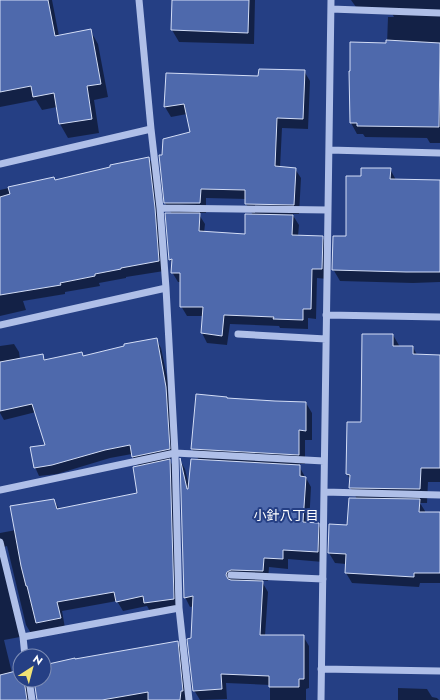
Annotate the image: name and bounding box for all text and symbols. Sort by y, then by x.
district label: 小針八丁目 [253,506,319,525]
north arrow [12,648,52,688]
text: N [30,651,46,669]

